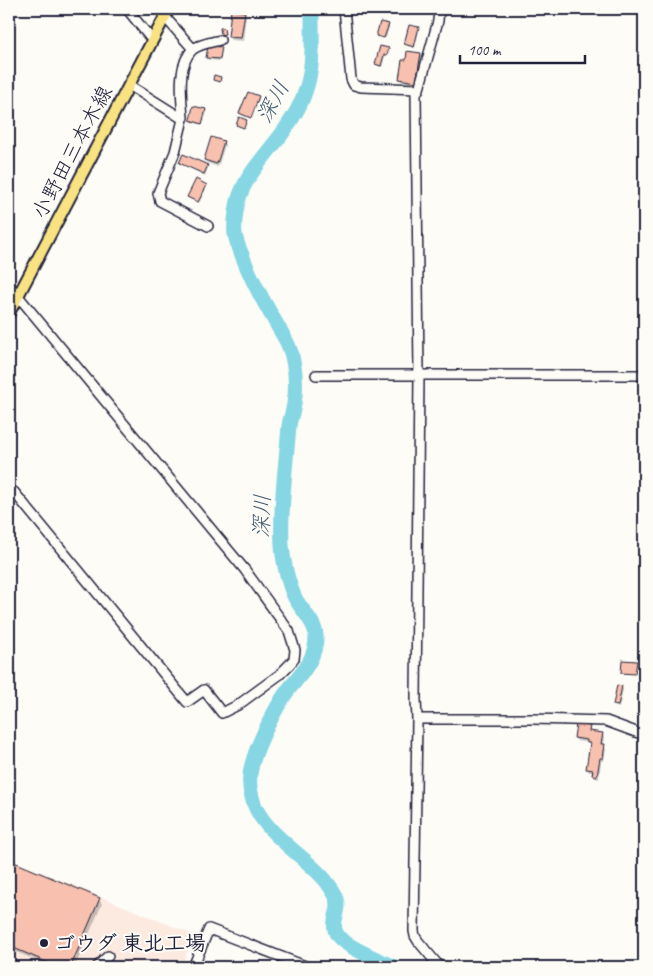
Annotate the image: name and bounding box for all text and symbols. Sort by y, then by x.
scale bar [460,32,586,64]
text: 100 m [468,41,502,60]
water label: 深川 [250,76,296,128]
street label: 小野田三本木線 [26,81,118,223]
water label: 深川 [247,494,277,538]
place label: ゴウダ 東北工場 [54,930,206,956]
marker: ゴウダ 東北工場 [38,937,50,949]

